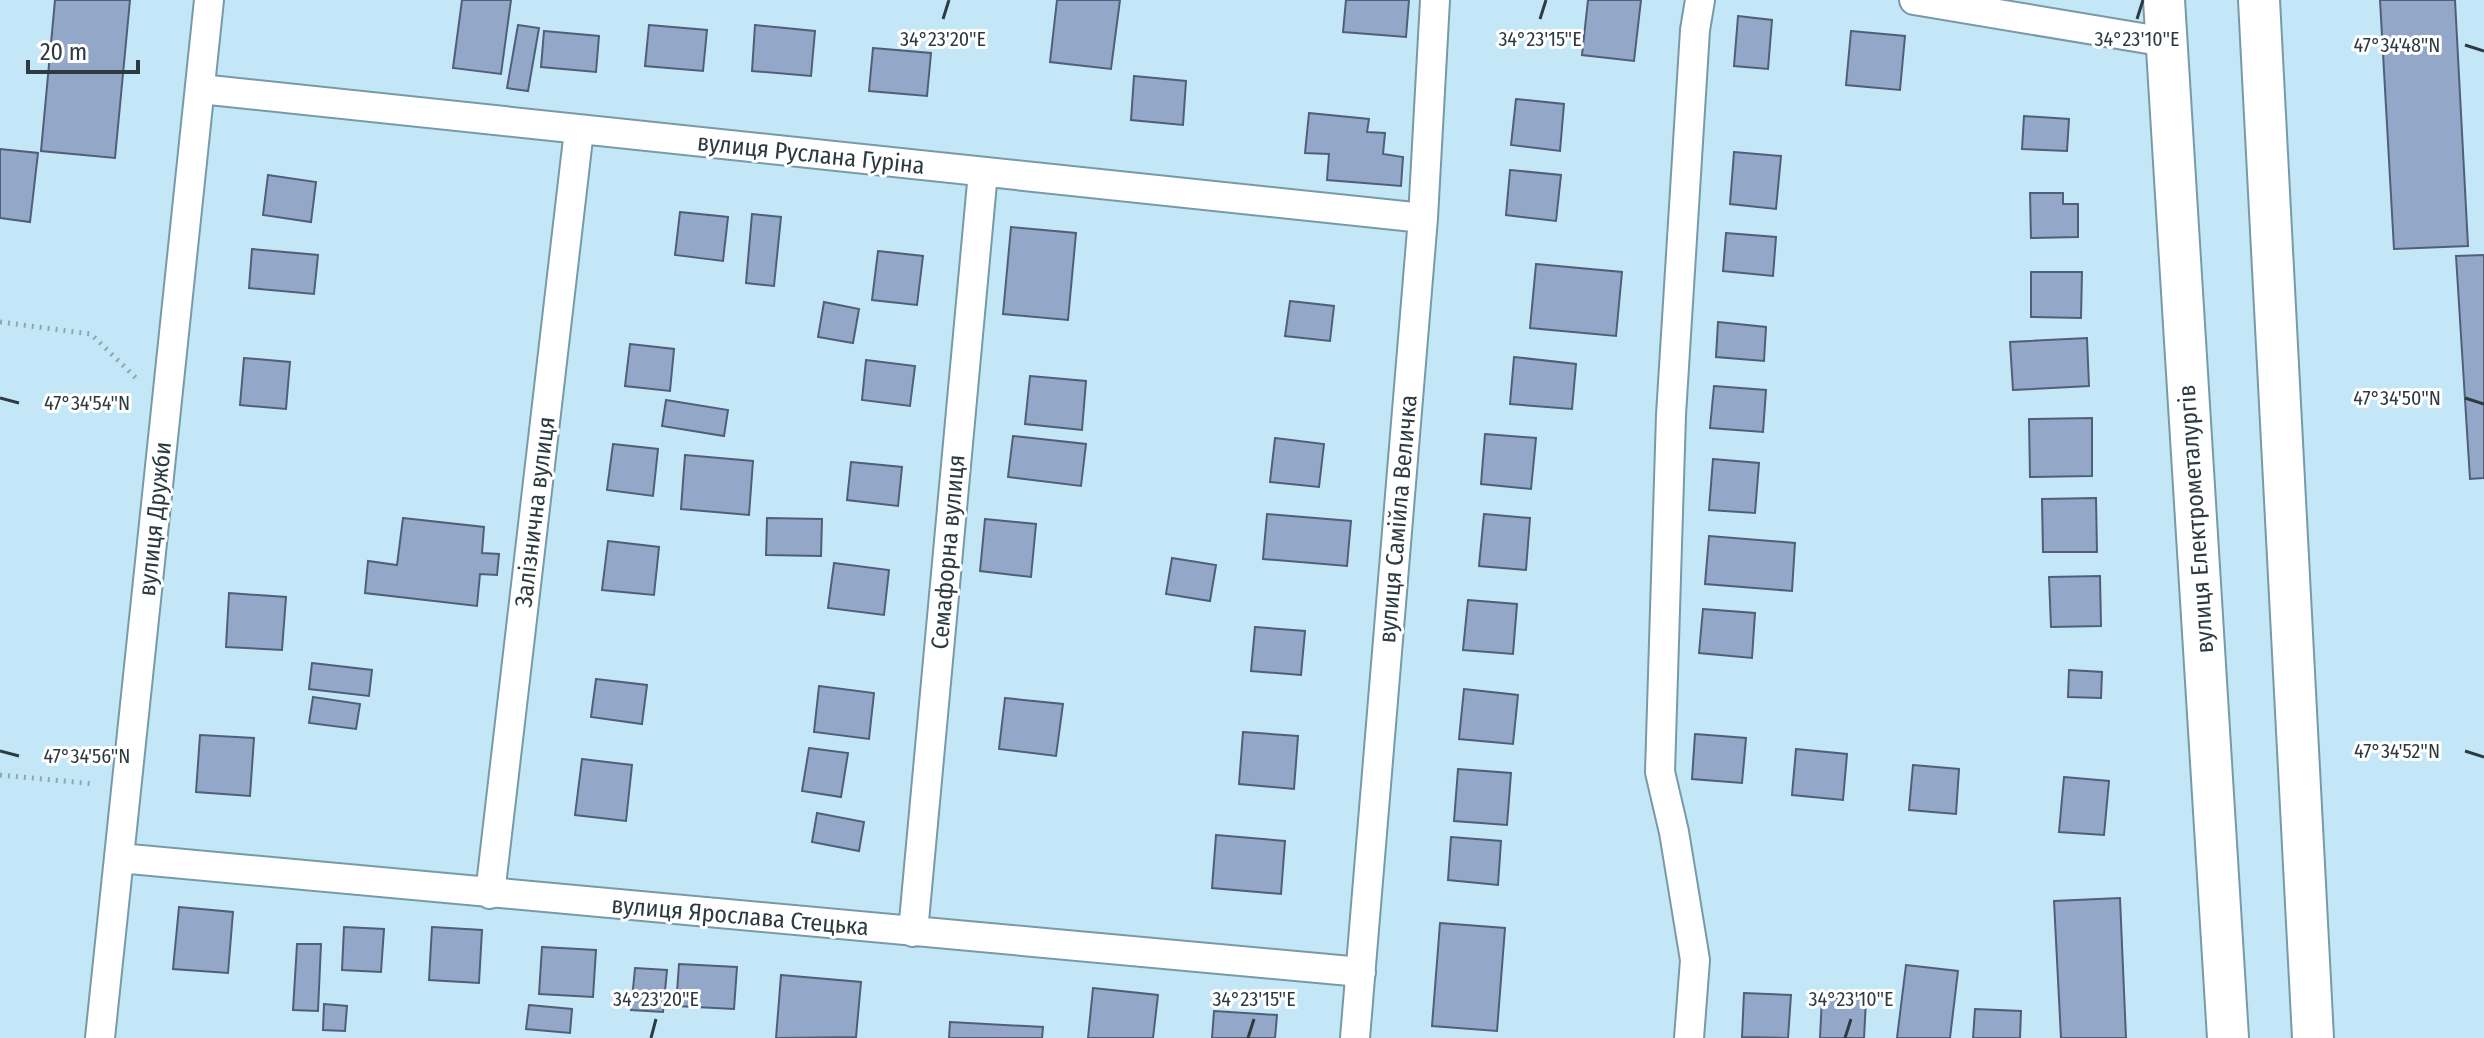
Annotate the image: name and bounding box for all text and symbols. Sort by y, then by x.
scale bar [28,24,138,74]
text: 34°23'20"E [900,27,986,51]
text: 34°23'15"E [1498,27,1582,51]
text: 34°23'10"E [2095,27,2179,51]
text: 47°34'48"N [2354,33,2440,57]
text: 20 m [40,38,87,66]
street label: вулиця Руслана Гуріна [696,128,926,180]
street label: вулиця Електрометалургів [2173,384,2219,654]
text: 47°34'50"N [2353,386,2441,410]
text: 47°34'54"N [44,391,130,415]
street label: вулиця Самійла Величка [1373,394,1423,644]
street label: Залізнична вулиця [509,415,561,609]
street label: вулиця Дружби [133,440,177,598]
street label: Семафорна вулиця [926,454,970,650]
text: 47°34'52"N [2354,739,2440,763]
text: 47°34'56"N [43,744,131,768]
street label: вулиця Ярослава Стецька [610,891,870,941]
text: 34°23'20"E [613,987,699,1011]
text: 34°23'15"E [1212,987,1296,1011]
text: 34°23'10"E [1809,987,1893,1011]

